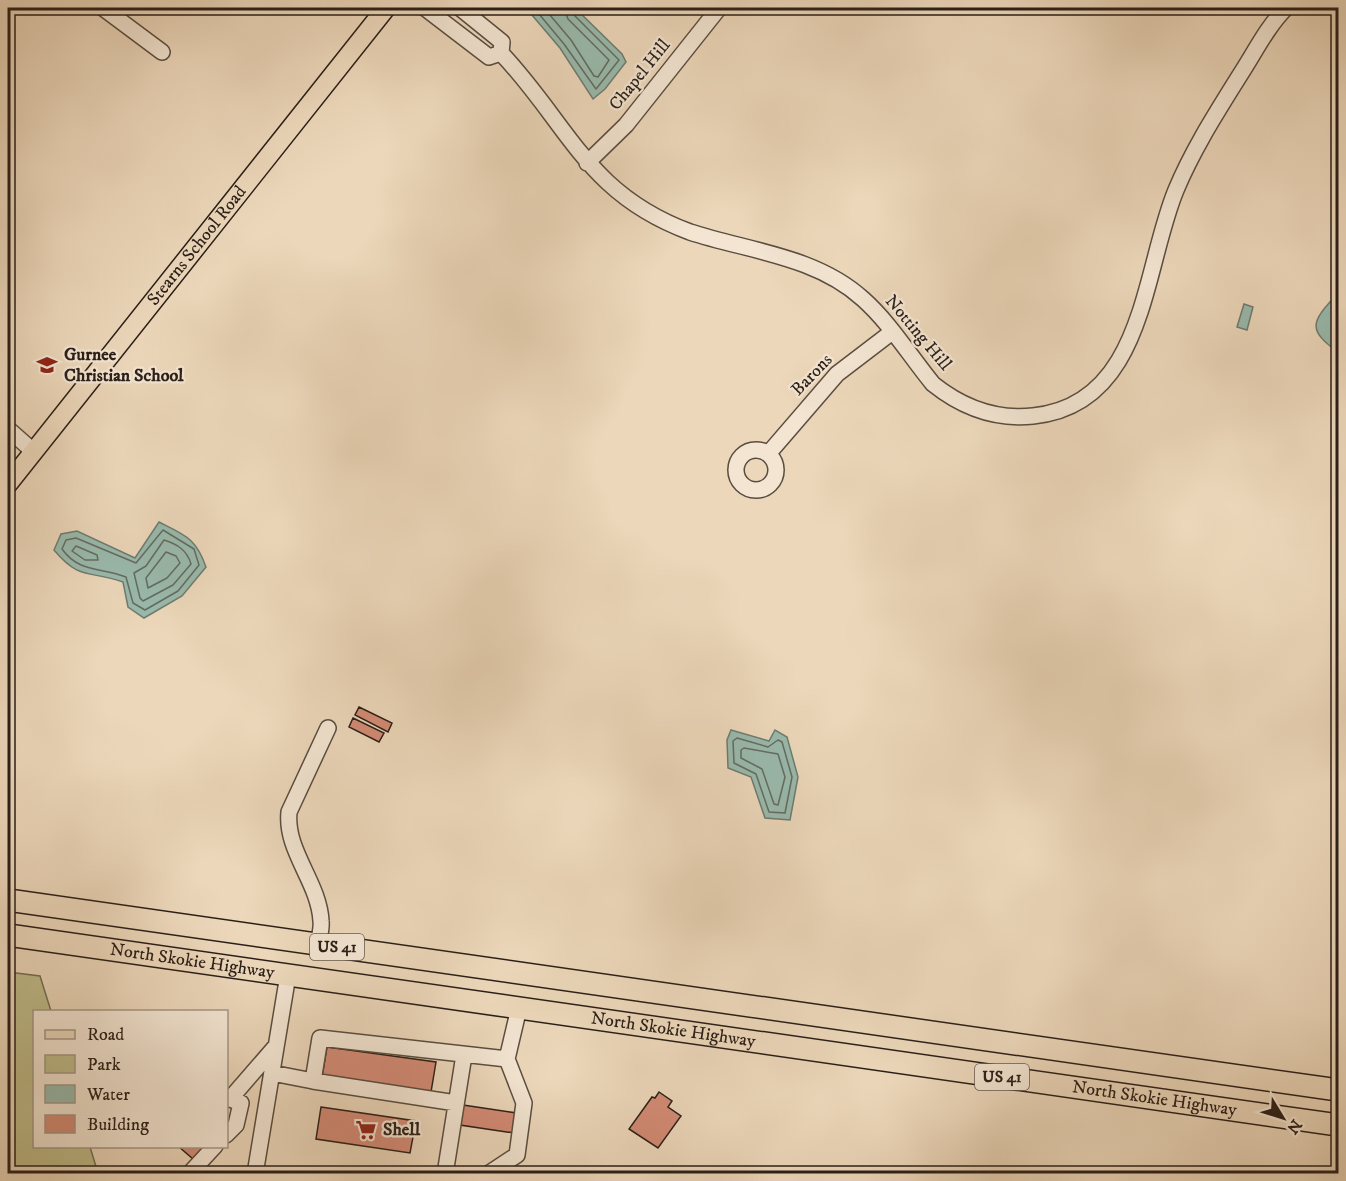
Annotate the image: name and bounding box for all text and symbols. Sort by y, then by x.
street label: Chapel Hill [605,34,676,115]
street label: Stearns School Road [143,182,251,310]
street label: Notting Hill [880,291,956,376]
place label: Gurnee Christian School [64,344,184,387]
street label: Barons [787,349,837,401]
school or university icon: Gurnee Christian School [35,353,59,377]
road number: US 41 [310,934,364,960]
street label: North Skokie Highway [108,939,276,984]
street label: North Skokie Highway [589,1007,757,1053]
legend [33,1010,228,1148]
text: Road [87,1024,124,1046]
text: Park [87,1054,121,1076]
road number: US 41 [975,1064,1029,1090]
street label: North Skokie Highway [1071,1076,1239,1121]
text: Water [86,1084,130,1106]
north arrow [1253,1088,1313,1148]
text: Building [87,1114,149,1136]
text: N [1282,1115,1306,1138]
supermarket icon: Shell [354,1118,378,1142]
place label: Shell [383,1119,421,1141]

